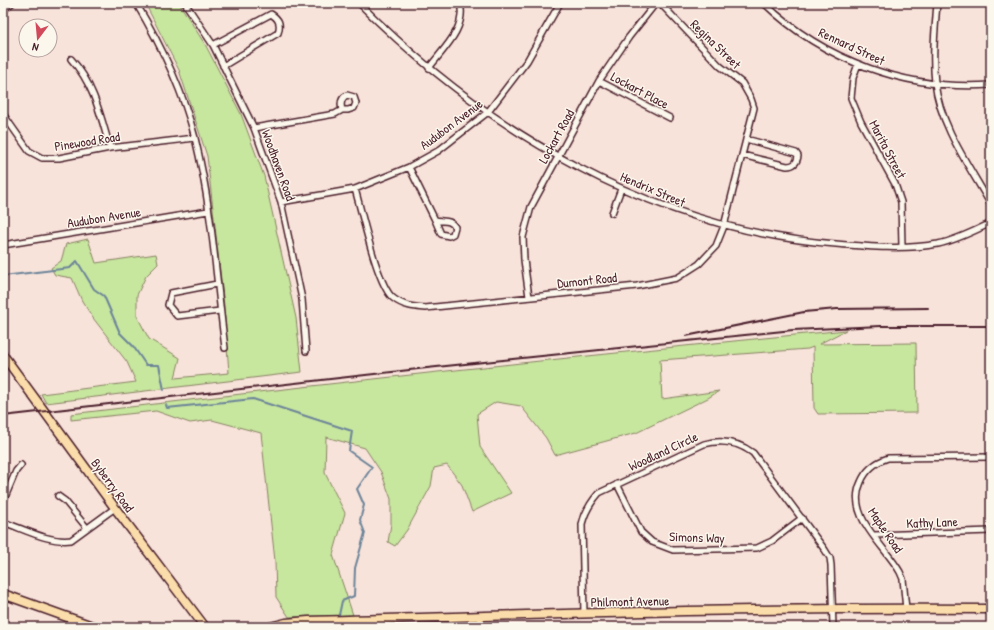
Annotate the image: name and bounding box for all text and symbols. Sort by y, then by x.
street label: Regina Street [687,15,746,73]
north arrow [18,18,58,58]
street label: Rennard Street [816,23,889,69]
text: N [30,40,40,55]
street label: Lockart Place [608,67,672,113]
street label: Audubon Avenue [416,94,486,154]
street label: Lockart Road [534,106,578,166]
street label: Marita Street [865,117,911,182]
street label: Pinewood Road [53,127,121,155]
street label: Woodhaven Road [258,127,300,203]
street label: Hendrix Street [618,167,689,211]
street label: Audubon Avenue [66,202,142,232]
street label: Dumont Road [556,268,618,292]
street label: Woodland Circle [625,427,701,475]
street label: Byberry Road [87,454,139,516]
street label: Maple Road [864,504,908,556]
street label: Kathy Lane [906,512,958,532]
street label: Simons Way [669,527,726,547]
street label: Philmont Avenue [591,591,669,611]

